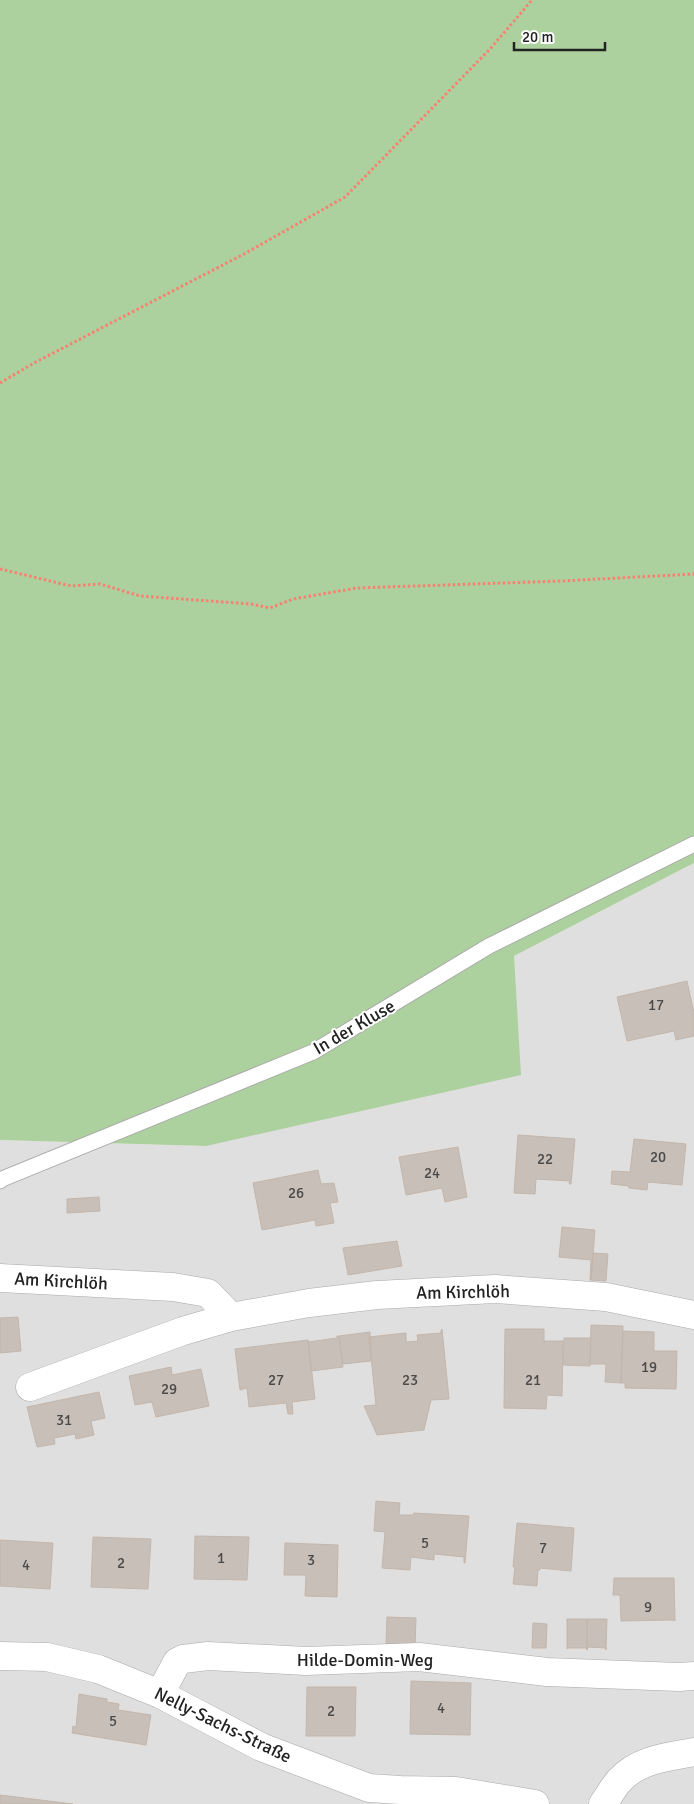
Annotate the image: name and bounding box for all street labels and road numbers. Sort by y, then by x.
street label: In der Kluse [309,995,399,1059]
street label: Am Kirchlöh [14,1268,108,1294]
street label: Am Kirchlöh [416,1280,510,1304]
street label: Hilde-Domin-Weg [297,1649,433,1671]
street label: Nelly-Sachs-Straße [151,1682,295,1768]

